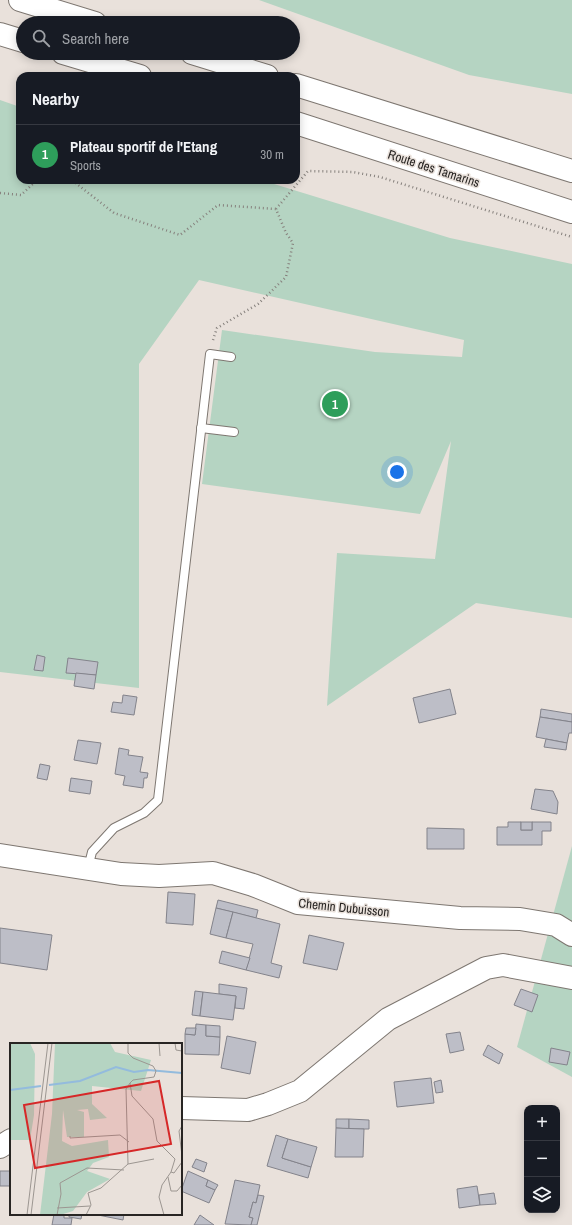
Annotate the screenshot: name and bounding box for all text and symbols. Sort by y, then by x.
search box [16,16,300,60]
icon: search [30,27,52,49]
text: Search here [62,28,129,49]
text: Nearby [32,87,79,110]
text: Plateau sportif de l'Etang [70,136,217,157]
text: 1 [42,146,48,163]
text: 30 m [260,146,284,163]
street label: Route des Tamarins [386,146,482,191]
text: Sports [70,157,101,174]
pin: 1 [322,389,348,419]
your location [387,462,407,482]
street label: Chemin Dubuisson [298,894,390,921]
inset map [10,1043,182,1215]
map controls [524,1105,560,1213]
button: + [524,1105,560,1141]
button: − [524,1141,560,1177]
button: layers [524,1177,560,1213]

